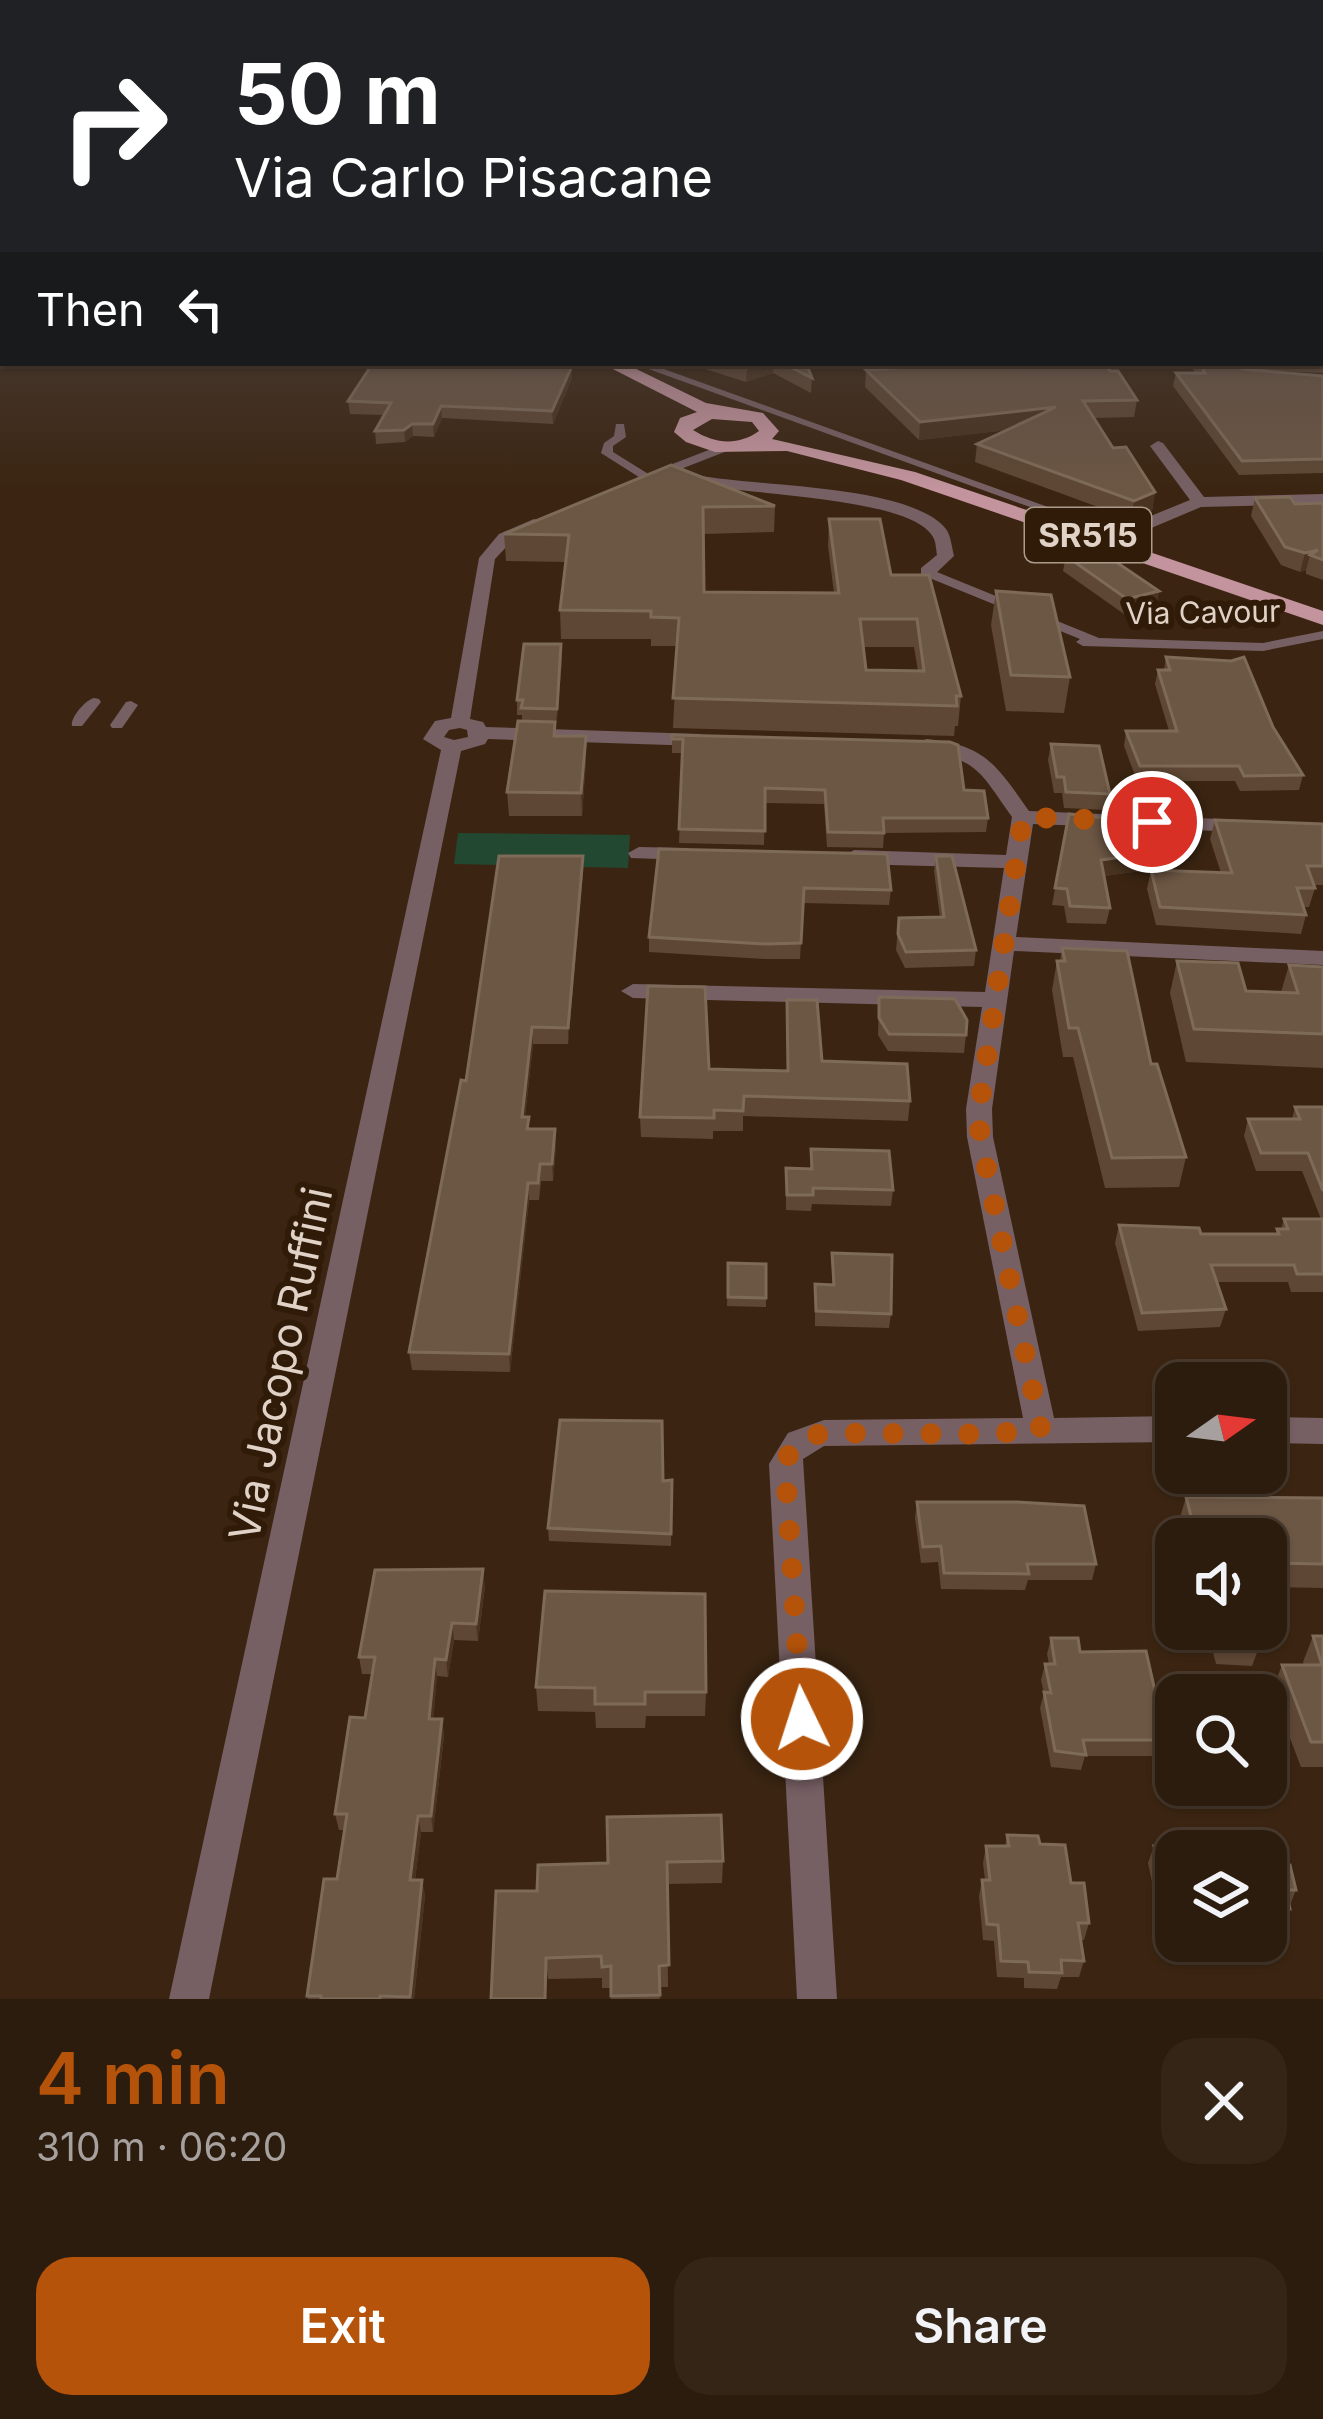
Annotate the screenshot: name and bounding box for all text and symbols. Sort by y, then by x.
text: 50 m [234,43,441,144]
icon: right [36,48,192,204]
text: Via Carlo Pisacane [234,145,713,210]
icon: left [168,276,234,342]
text: Then [36,282,144,337]
road number: SR515 [1025,508,1151,562]
street label: Via Cavour [1125,593,1281,631]
pin [1101,771,1203,873]
icon: arrive [1119,789,1185,855]
street label: Via Jacopo Ruffini [218,1182,342,1546]
north arrow [1155,1362,1287,1494]
map controls [1155,1362,1287,1962]
button: sound [1155,1518,1287,1650]
position arrow [739,1656,865,1782]
button: search [1155,1674,1287,1806]
button: layers [1155,1830,1287,1962]
text: 4 min [36,2034,230,2121]
button: close [1161,2038,1287,2164]
text: 310 m · 06:20 [36,2123,287,2170]
button: Exit [36,2257,650,2395]
button: Share [674,2257,1287,2395]

